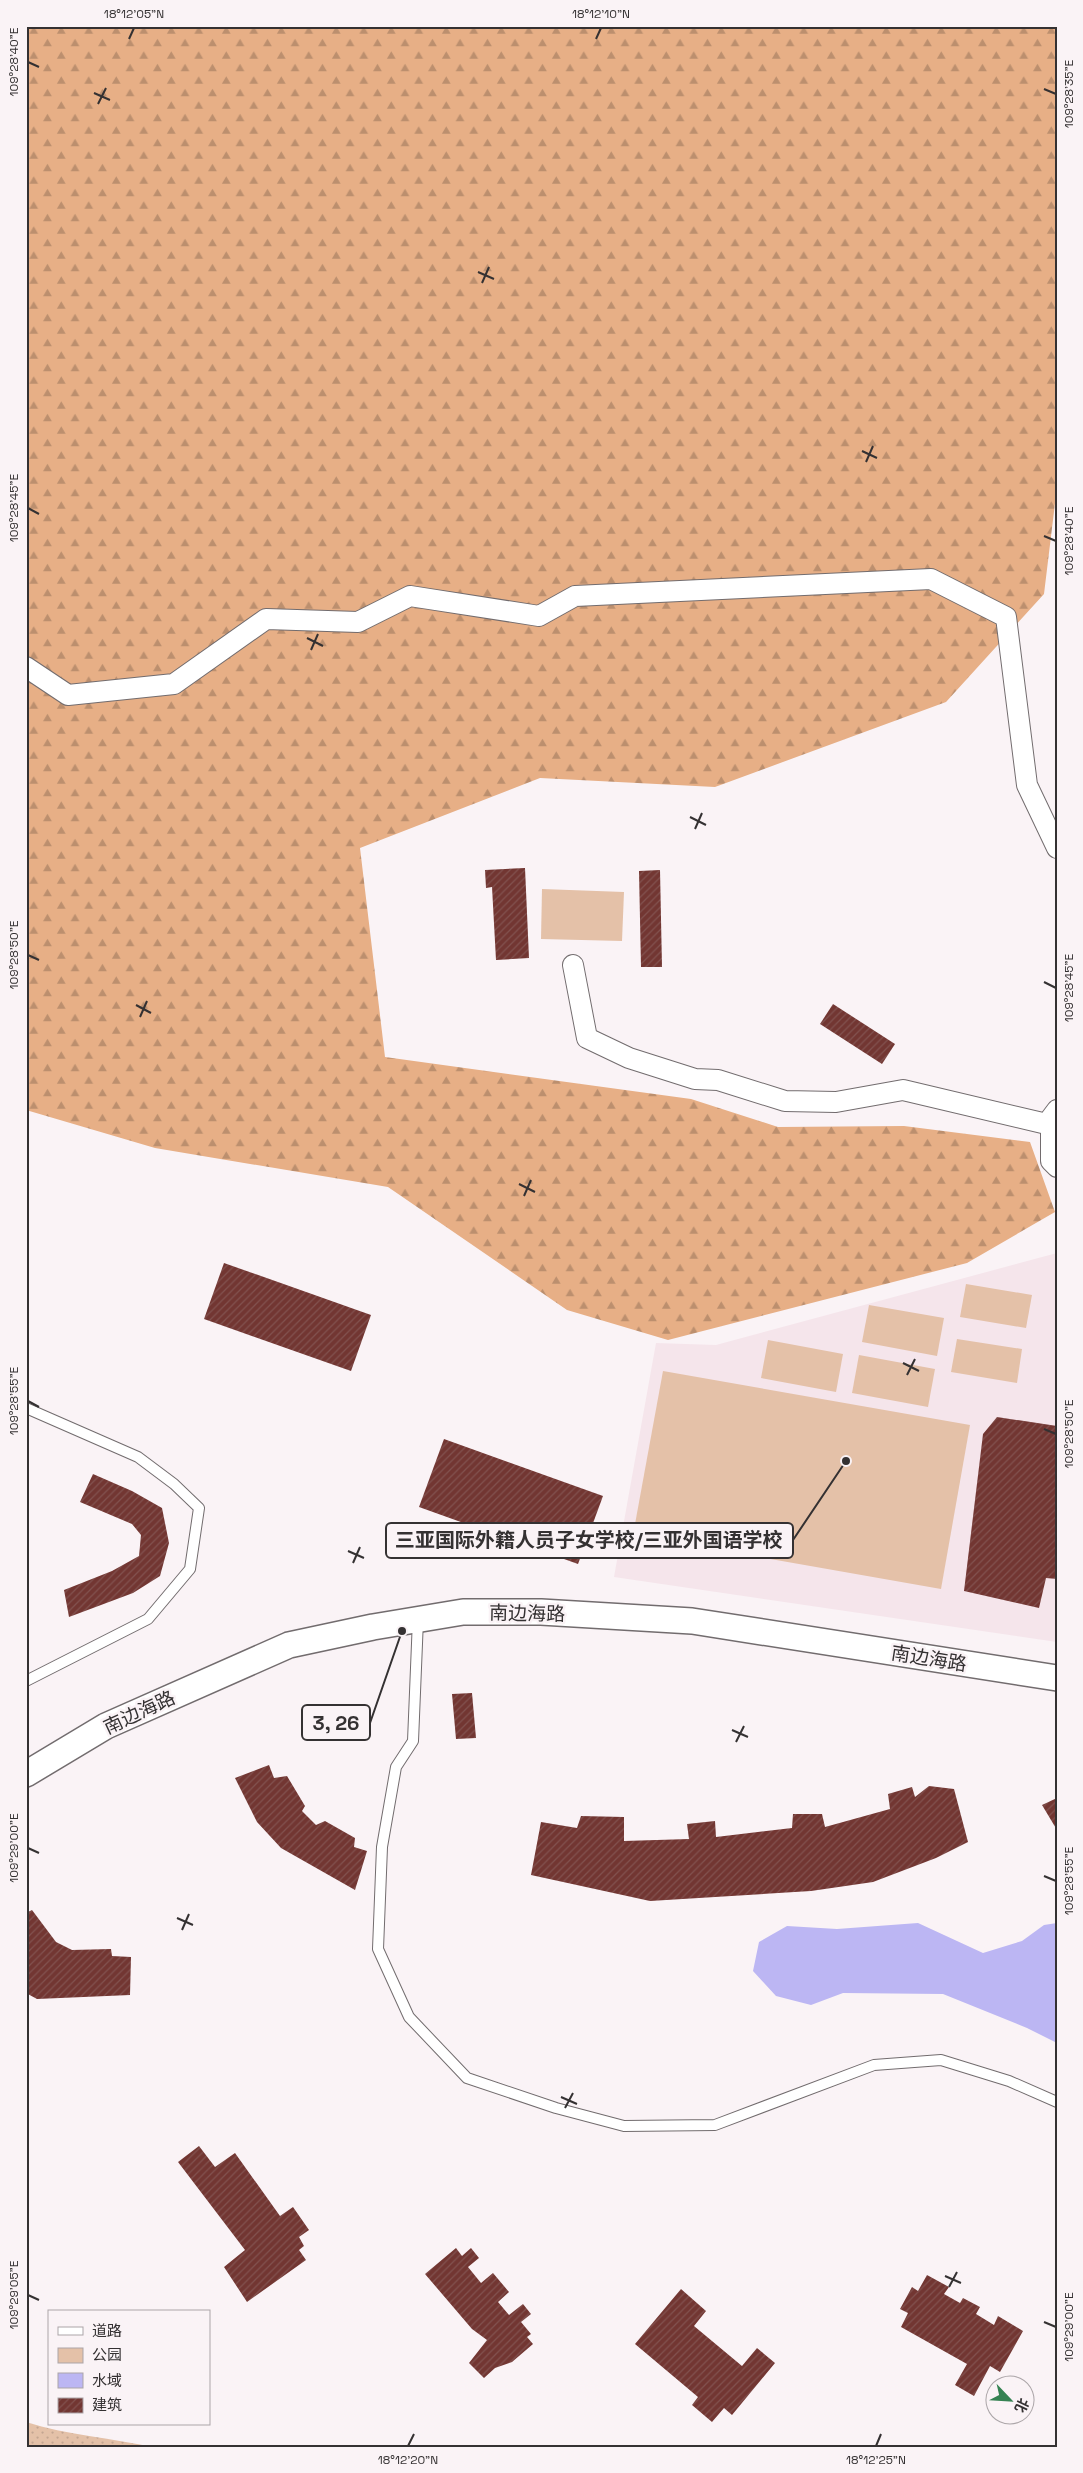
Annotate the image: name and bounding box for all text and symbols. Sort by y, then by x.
text: 18°12'05"N [104,6,164,22]
text: 18°12'10"N [572,6,630,22]
text: 109°28'40"E [6,27,22,96]
text: 109°28'35"E [1061,59,1077,128]
text: 109°28'45"E [6,474,22,542]
text: 109°28'40"E [1061,506,1077,575]
text: 109°28'50"E [6,920,22,990]
text: 109°28'45"E [1061,954,1077,1022]
text: 109°28'55"E [6,1366,22,1435]
text: 109°28'50"E [1061,1399,1077,1469]
callout: 三亚国际外籍人员子女学校/三亚外国语学校 [386,1523,793,1558]
text: 三亚国际外籍人员子女学校/三亚外国语学校 [395,1527,783,1553]
street label: 南边海路 [489,1600,565,1627]
street label: 南边海路 [889,1640,968,1677]
street label: 南边海路 [99,1685,179,1740]
callout: 3, 26 [302,1705,370,1740]
text: 3, 26 [313,1710,359,1736]
text: 109°29'00"E [6,1813,22,1883]
text: 109°28'55"E [1061,1846,1077,1915]
text: 109°29'05"E [6,2260,22,2329]
text: 109°29'00"E [1061,2292,1077,2362]
legend [48,2310,210,2426]
text: 道路 [92,2321,122,2340]
text: 公园 [92,2345,122,2364]
text: 水域 [92,2371,122,2390]
north arrow [986,2376,1036,2426]
text: 建筑 [92,2395,122,2414]
text: 北 [1011,2395,1033,2416]
text: 18°12'20"N [378,2452,438,2468]
text: 18°12'25"N [846,2452,906,2468]

